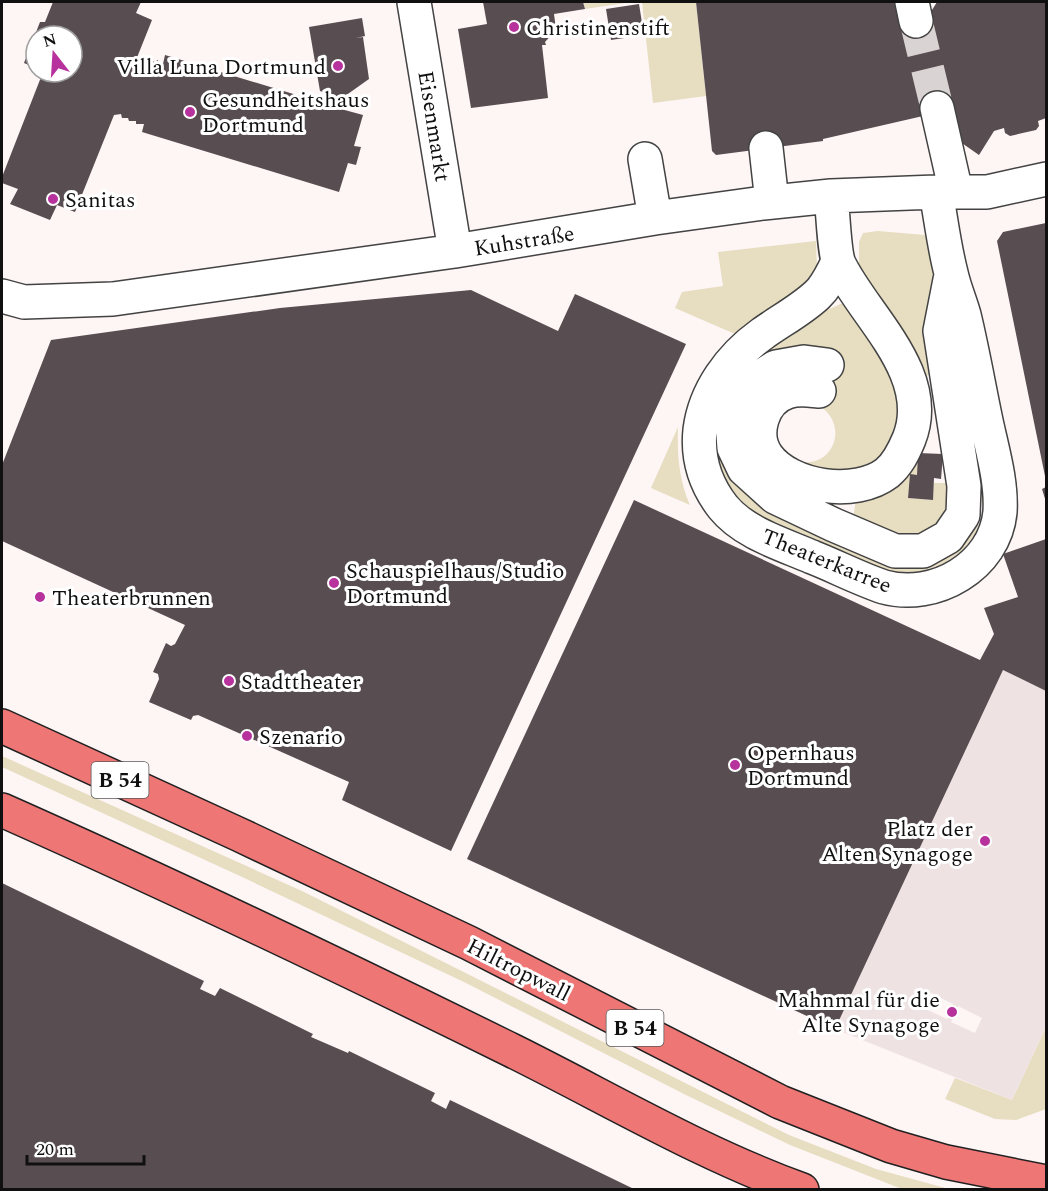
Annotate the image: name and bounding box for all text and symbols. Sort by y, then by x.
place label: Christinenstift [526,12,670,45]
marker: Christinenstift [507,20,521,34]
north arrow [24,24,84,84]
text: N [40,27,60,54]
place label: Villa Luna Dortmund [116,51,326,84]
marker: Villa Luna Dortmund [331,59,345,73]
street label: Eisenmarkt [408,68,459,184]
place label: Gesundheitshaus Dortmund [202,84,369,142]
marker: Gesundheitshaus Dortmund [183,105,197,119]
place label: Sanitas [65,184,136,217]
marker: Sanitas [46,192,60,206]
street label: Kuhstraße [472,217,577,266]
street label: Theaterkarree [756,520,897,602]
place label: Schauspielhaus/Studio Dortmund [346,555,564,613]
marker: Schauspielhaus/Studio Dortmund [327,576,341,590]
place label: Theaterbrunnen [52,582,211,615]
marker: Theaterbrunnen [33,590,47,604]
place label: Stadttheater [241,666,361,699]
marker: Stadttheater [222,674,236,688]
place label: Szenario [259,721,343,754]
marker: Szenario [240,729,254,743]
place label: Opernhaus Dortmund [747,737,855,795]
marker: Opernhaus Dortmund [728,758,742,772]
road number: B 54 [92,762,148,798]
place label: Platz der Alten Synagoge [821,813,973,871]
marker: Platz der Alten Synagoge [978,834,992,848]
street label: Hiltropwall [461,930,576,1011]
place label: Mahnmal für die Alte Synagoge [777,984,940,1042]
marker: Mahnmal für die Alte Synagoge [945,1005,959,1019]
road number: B 54 [606,1010,664,1046]
scale bar [27,1128,144,1166]
text: 20 m [36,1136,74,1163]

